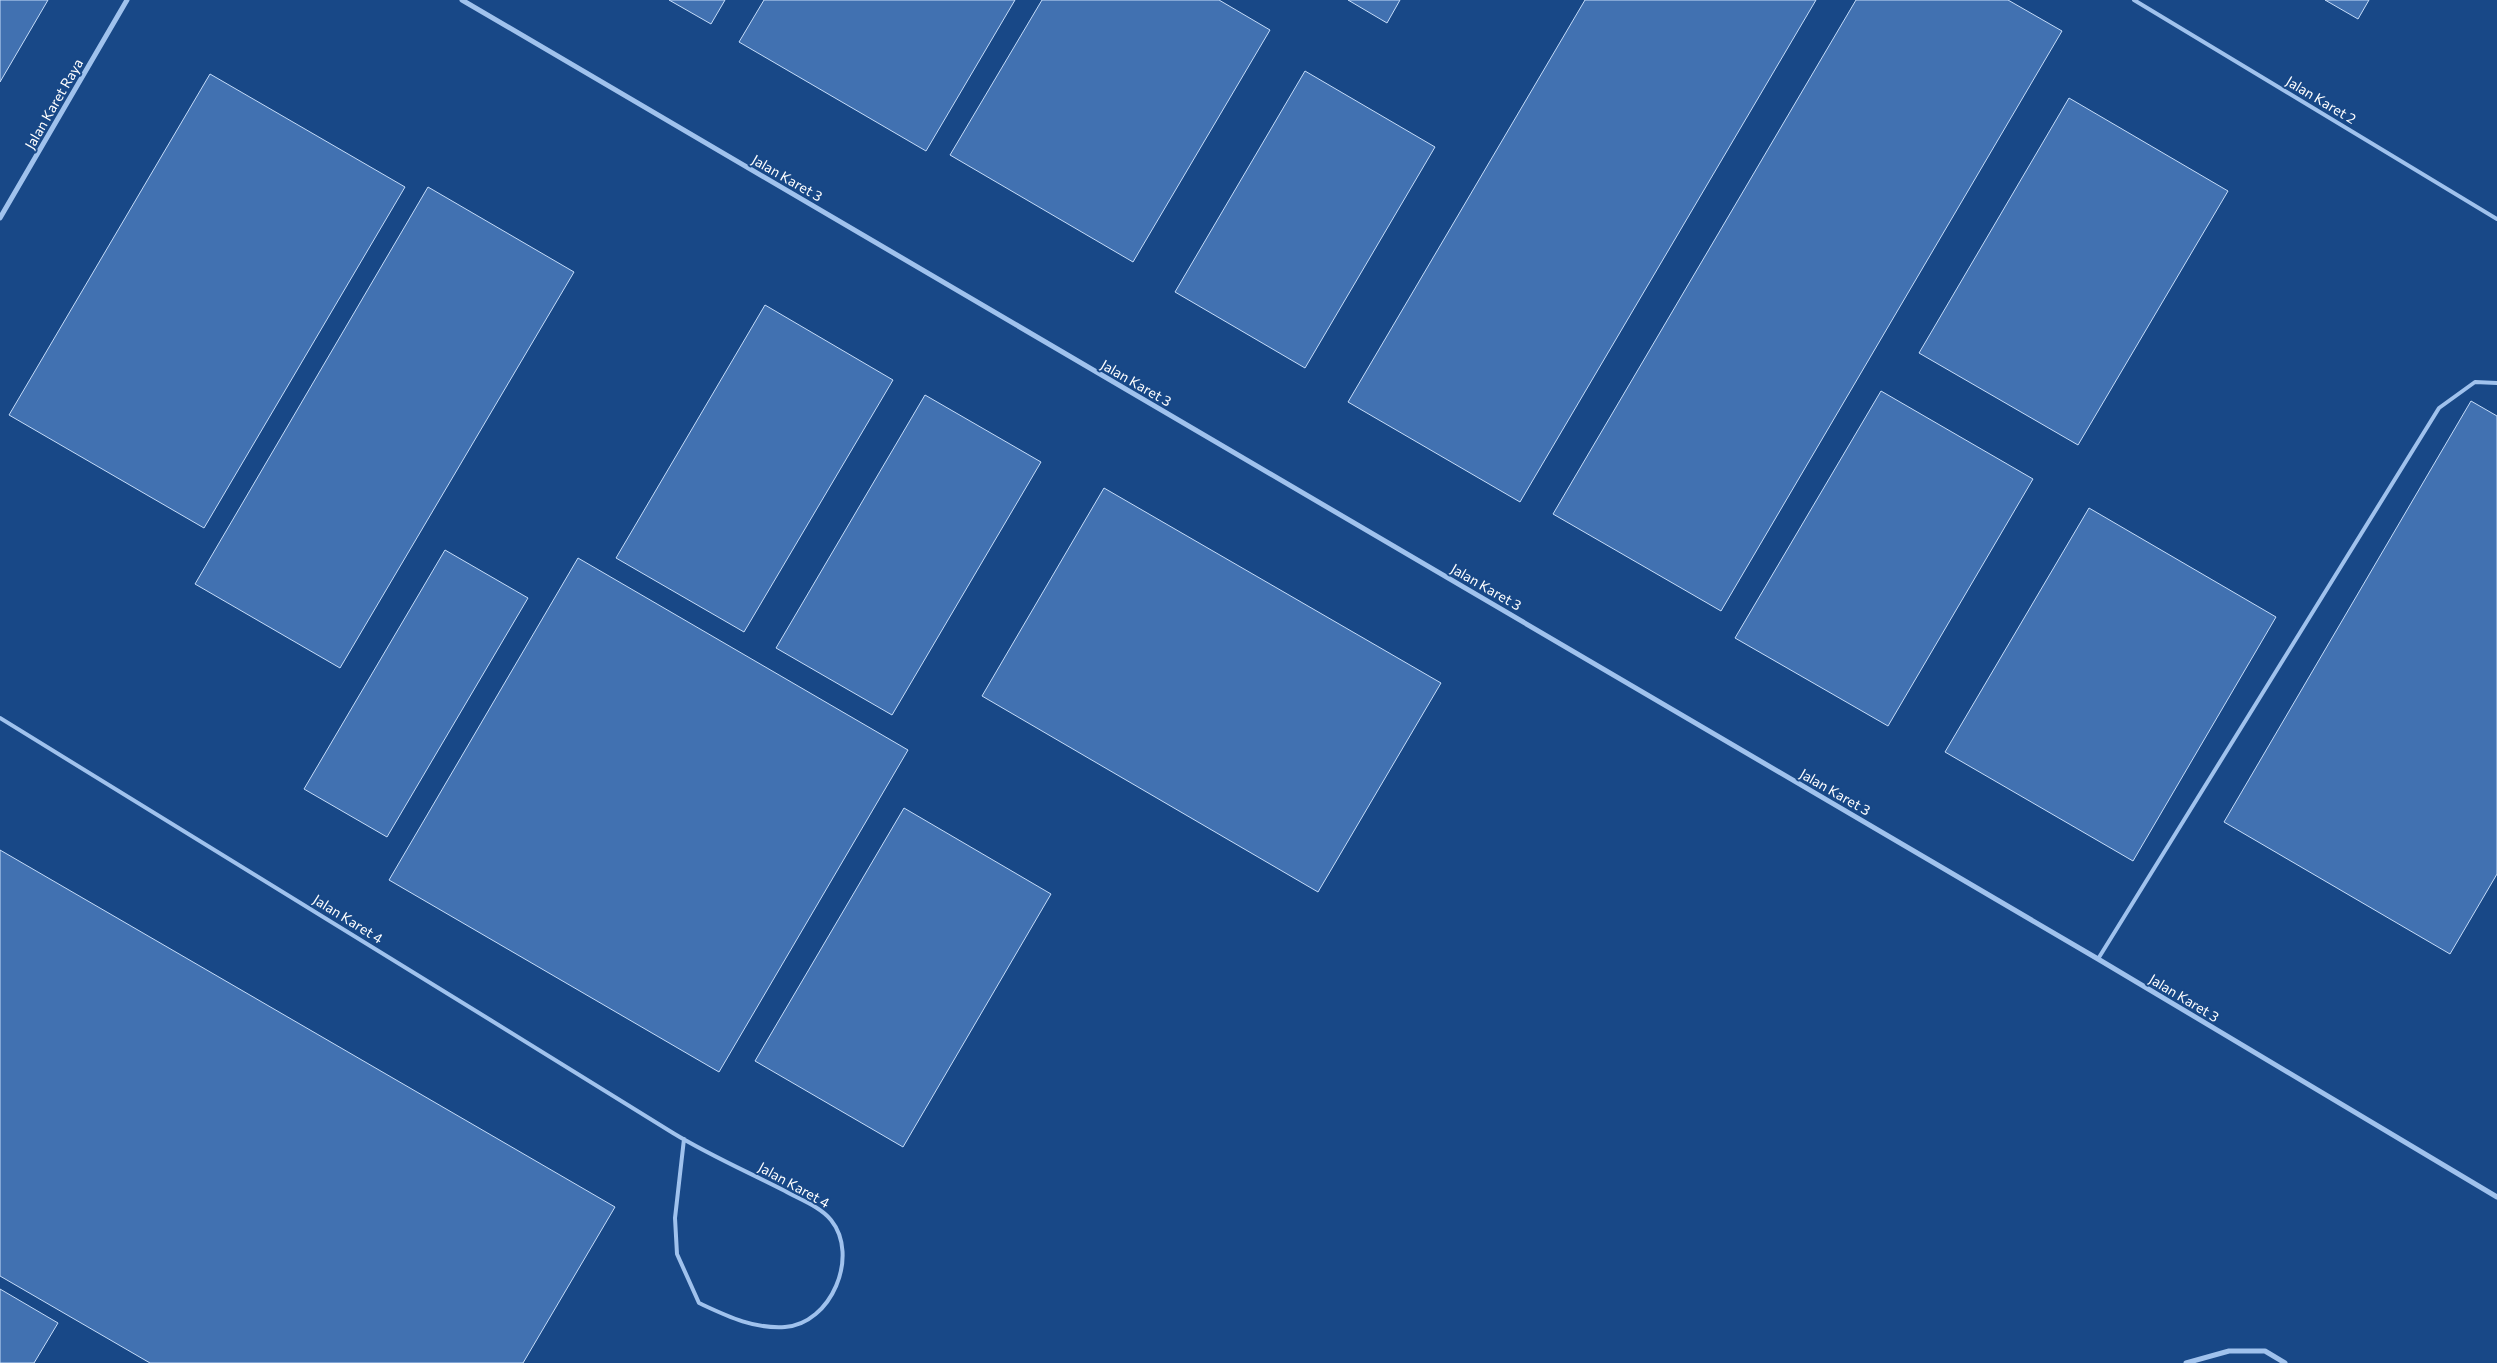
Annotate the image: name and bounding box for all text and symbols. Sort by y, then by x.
street label: Jalan Karet Raya [21,55,86,152]
street label: Jalan Karet 2 [2283,72,2359,127]
street label: Jalan Karet 3 [749,151,826,205]
street label: Jalan Karet 3 [1098,356,1175,410]
street label: Jalan Karet 3 [1448,560,1525,614]
street label: Jalan Karet 3 [1797,765,1874,819]
street label: Jalan Karet 4 [310,890,387,947]
street label: Jalan Karet 3 [2146,970,2222,1025]
street label: Jalan Karet 4 [756,1158,833,1211]

